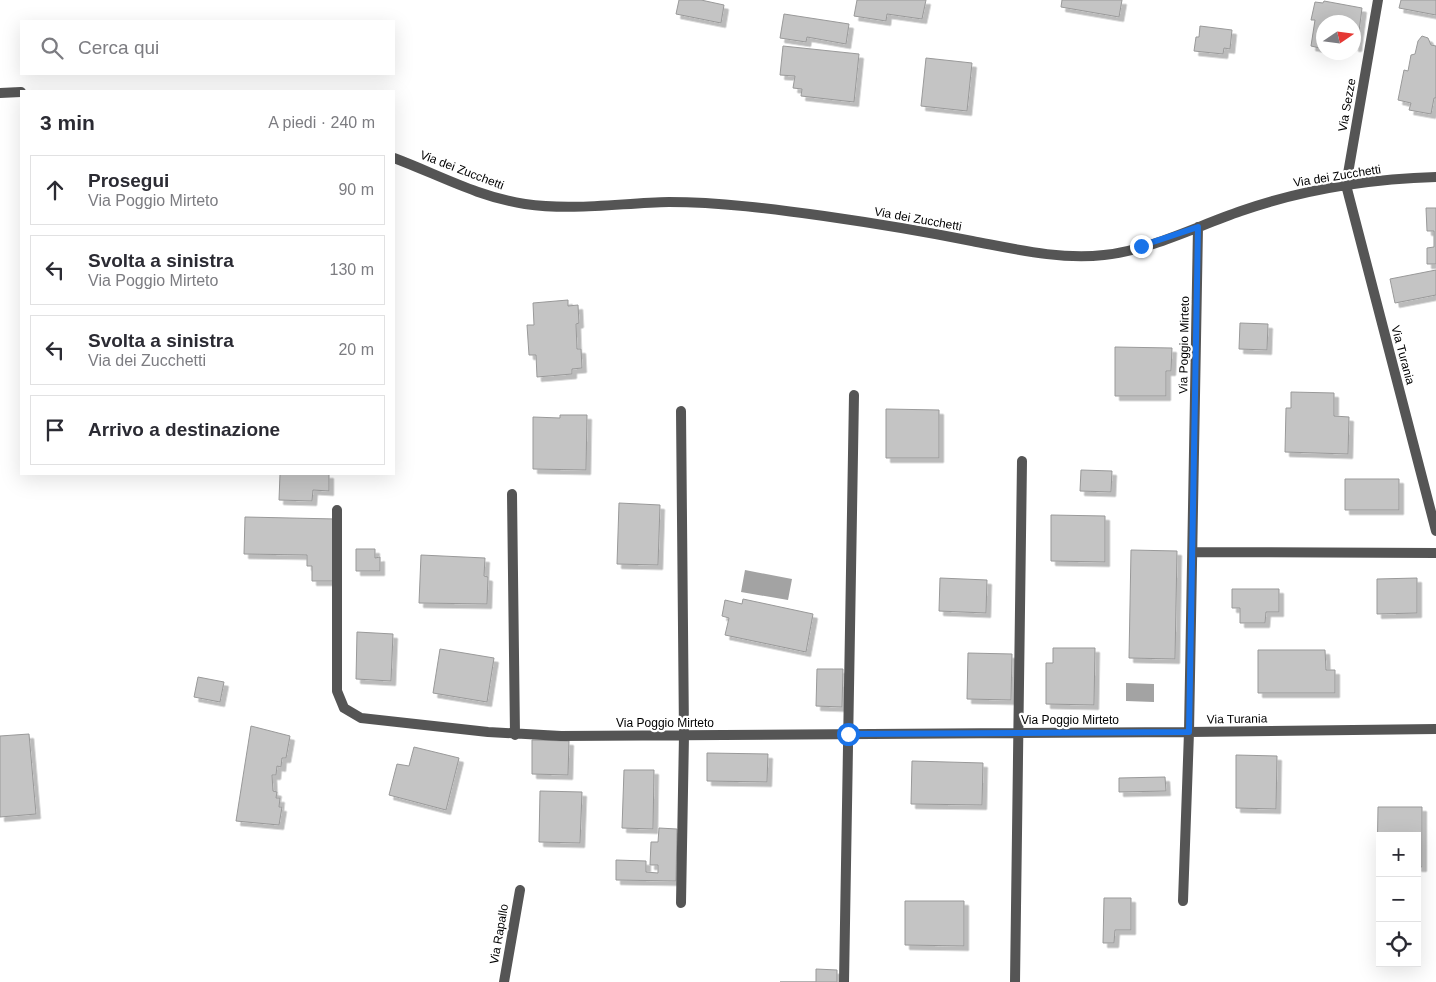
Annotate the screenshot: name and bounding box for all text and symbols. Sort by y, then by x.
north arrow [1316,15,1361,60]
search box [20,20,395,75]
icon: search [38,34,66,62]
text: Cerca qui [78,37,159,58]
street label: Via Sezze [1335,77,1359,133]
text: 3 min [40,111,95,134]
text: A piedi · 240 m [268,114,375,131]
street label: Via dei Zucchetti [418,148,506,192]
street label: Via dei Zucchetti [1292,162,1382,190]
text: Prosegui [88,170,169,191]
icon: ahead [41,176,69,204]
text: 90 m [338,181,374,198]
text: Via Poggio Mirteto [88,192,218,209]
street label: Via dei Zucchetti [873,204,963,234]
route end [1130,235,1153,258]
text: Svolta a sinistra [88,250,234,271]
icon: left [41,256,69,284]
text: 130 m [330,261,374,278]
text: Via Poggio Mirteto [88,272,218,289]
street label: Via Poggio Mirteto [1176,296,1192,394]
street label: Via Turania [1388,324,1418,386]
text: Svolta a sinistra [88,330,234,351]
icon: left [41,336,69,364]
text: 20 m [338,341,374,358]
text: Via dei Zucchetti [88,352,206,369]
icon: arrive [41,416,69,444]
text: Arrivo a destinazione [88,419,280,440]
street label: Via Turania [1207,711,1268,727]
street label: Via Poggio Mirteto [1021,713,1119,727]
street label: Via Poggio Mirteto [616,716,714,730]
route start [837,723,860,746]
map controls [1376,832,1421,967]
button: + [1376,832,1421,877]
button: − [1376,877,1421,922]
street label: Via Rapallo [487,902,511,965]
button: locate [1376,922,1421,967]

